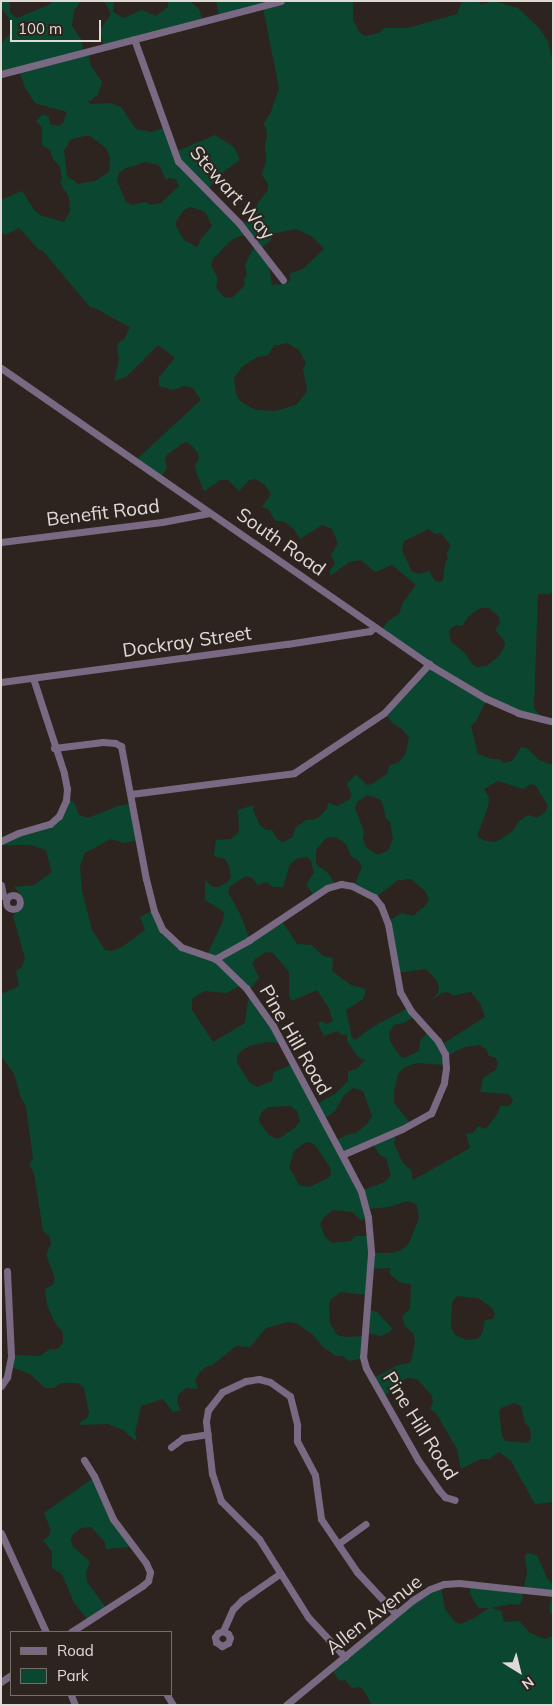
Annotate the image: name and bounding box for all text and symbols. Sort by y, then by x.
scale bar [12,10,104,42]
text: 100 m [18,19,62,38]
street label: Stewart Way [185,141,279,245]
street label: Benefit Road [45,495,161,531]
street label: South Road [232,503,330,581]
street label: Dockray Street [121,622,253,662]
street label: Pine Hill Road [254,981,336,1099]
street label: Pine Hill Road [378,1368,462,1484]
street label: Allen Avenue [321,1570,427,1660]
legend [10,1631,172,1696]
text: Road [57,1641,94,1660]
north arrow [494,1646,544,1696]
text: Park [57,1666,89,1685]
text: N [518,1673,537,1694]

